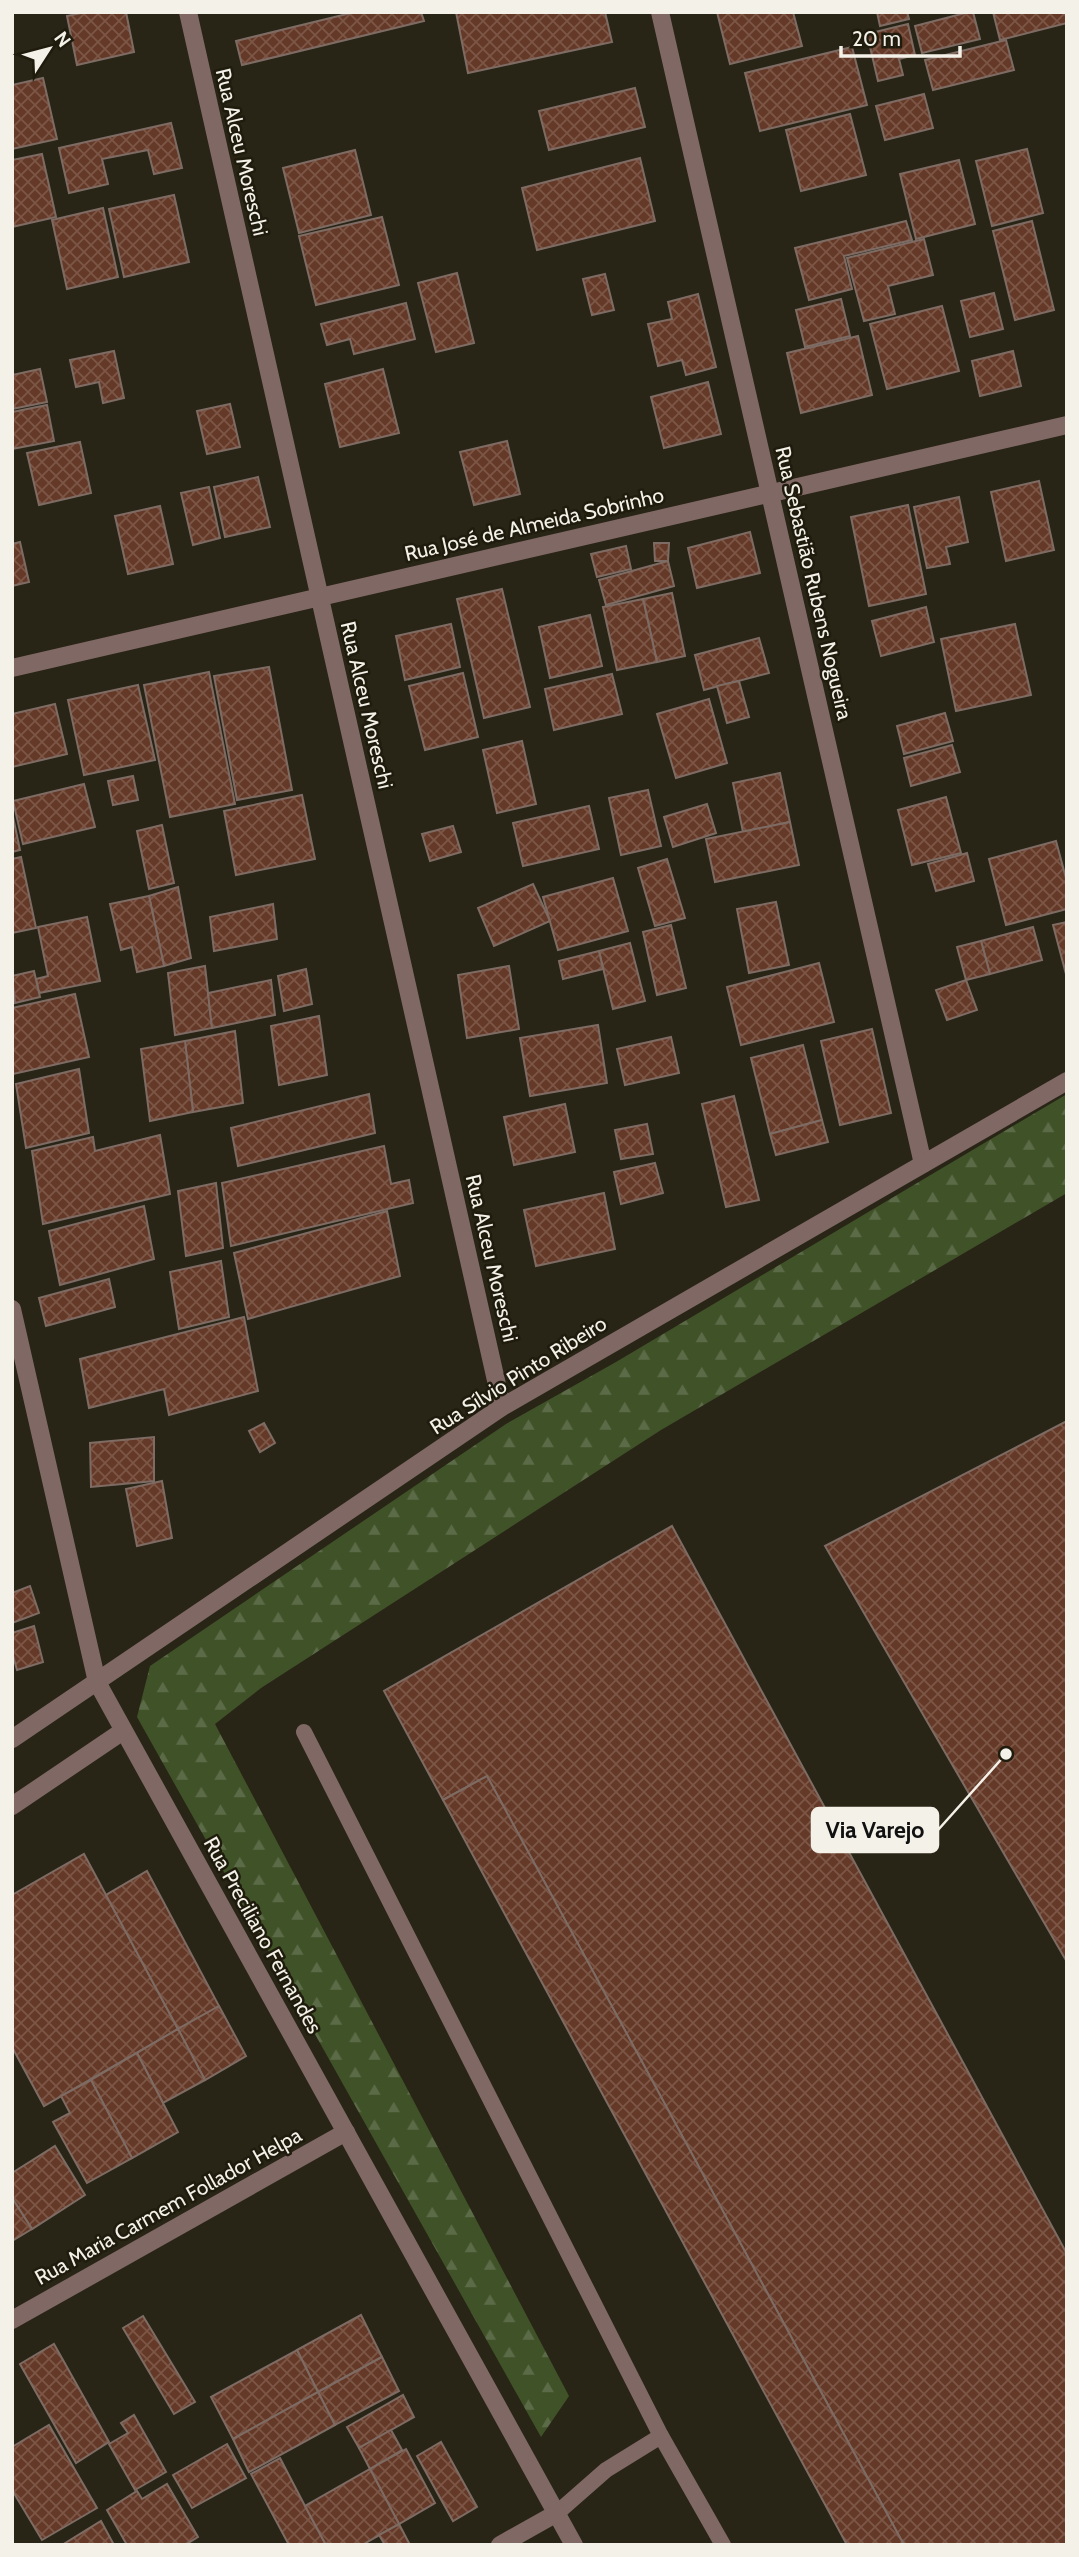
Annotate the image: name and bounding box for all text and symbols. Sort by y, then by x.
north arrow [14,14,84,84]
scale bar [841,14,960,58]
text: 20 m [852,26,901,51]
text: N [49,27,76,51]
street label: Rua Alceu Moreschi [211,66,273,238]
street label: Rua Sebastião Rubens Nogueira [770,444,858,722]
street label: Rua José de Almeida Sobrinho [402,482,666,566]
street label: Rua Alceu Moreschi [336,619,398,791]
street label: Rua Alceu Moreschi [461,1172,523,1344]
street label: Rua Sílvio Pinto Ribeiro [425,1310,611,1440]
callout: Via Varejo [812,1808,938,1852]
text: Via Varejo [826,1816,924,1844]
street label: Rua Preciliano Fernandes [199,1832,328,2038]
street label: Rua Maria Carmem Follador Helpa [30,2122,306,2290]

